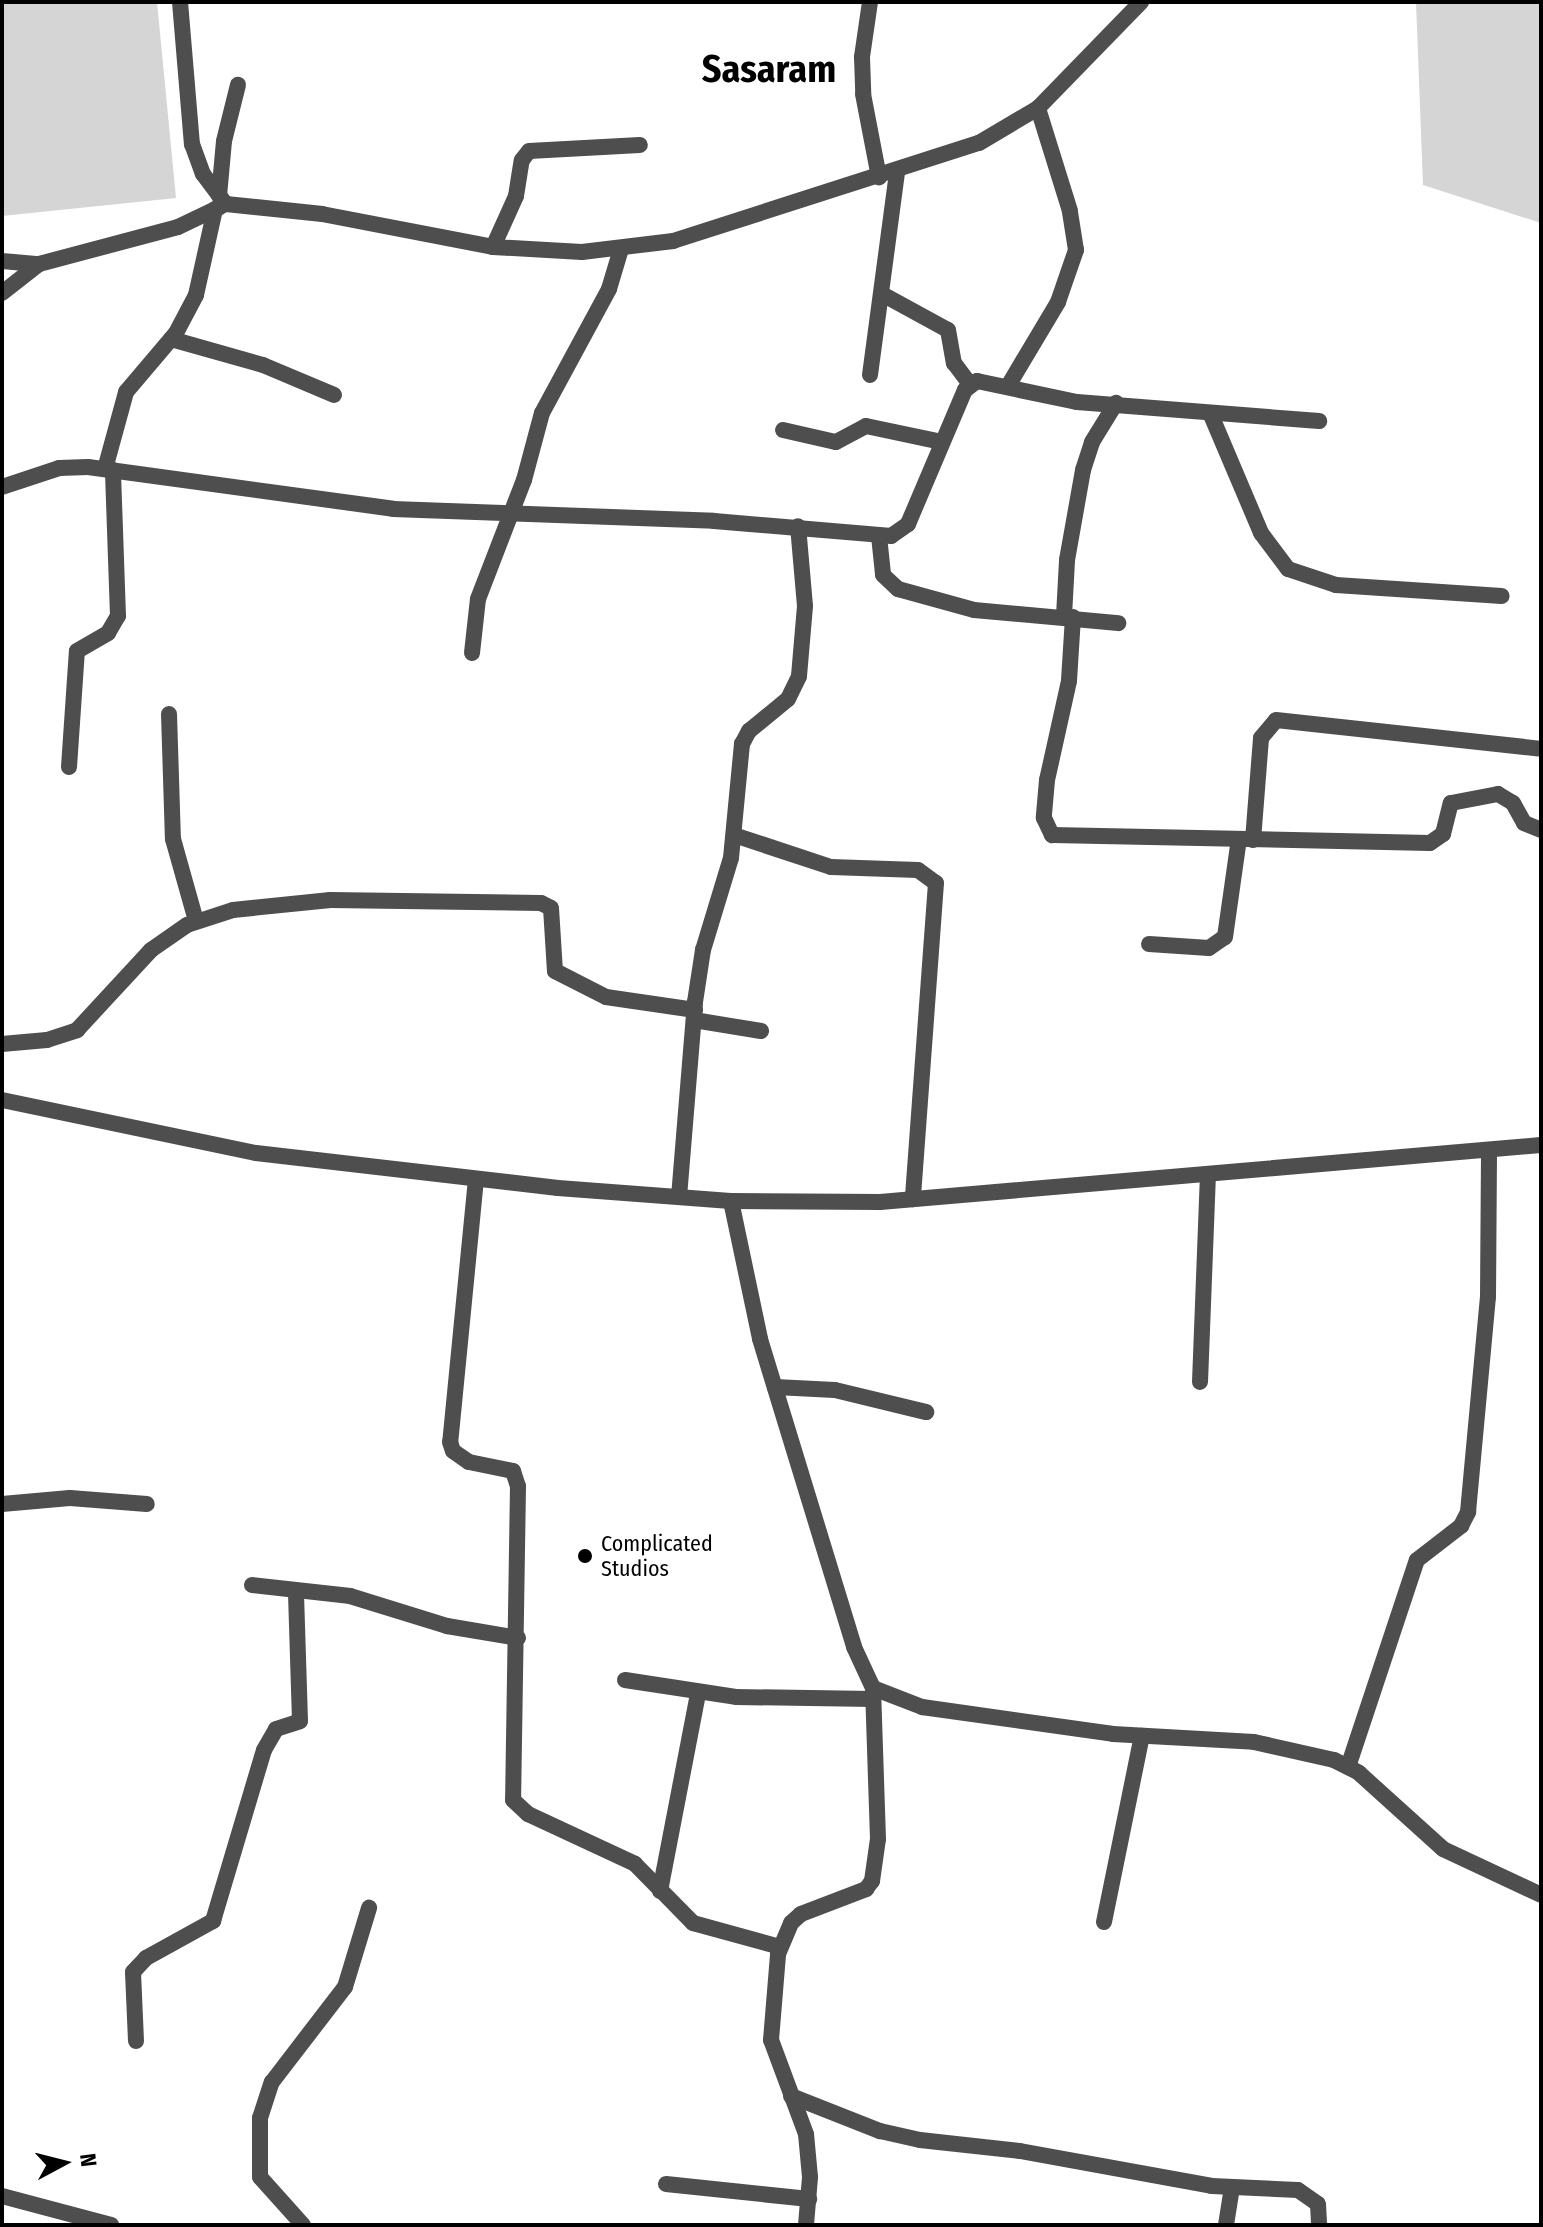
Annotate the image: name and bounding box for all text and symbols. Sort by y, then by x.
district label: Sasaram [702,47,836,93]
place label: Complicated Studios [601,1530,713,1582]
marker: Complicated Studios [576,1547,594,1565]
north arrow [24,2123,104,2203]
text: N [74,2152,103,2168]

